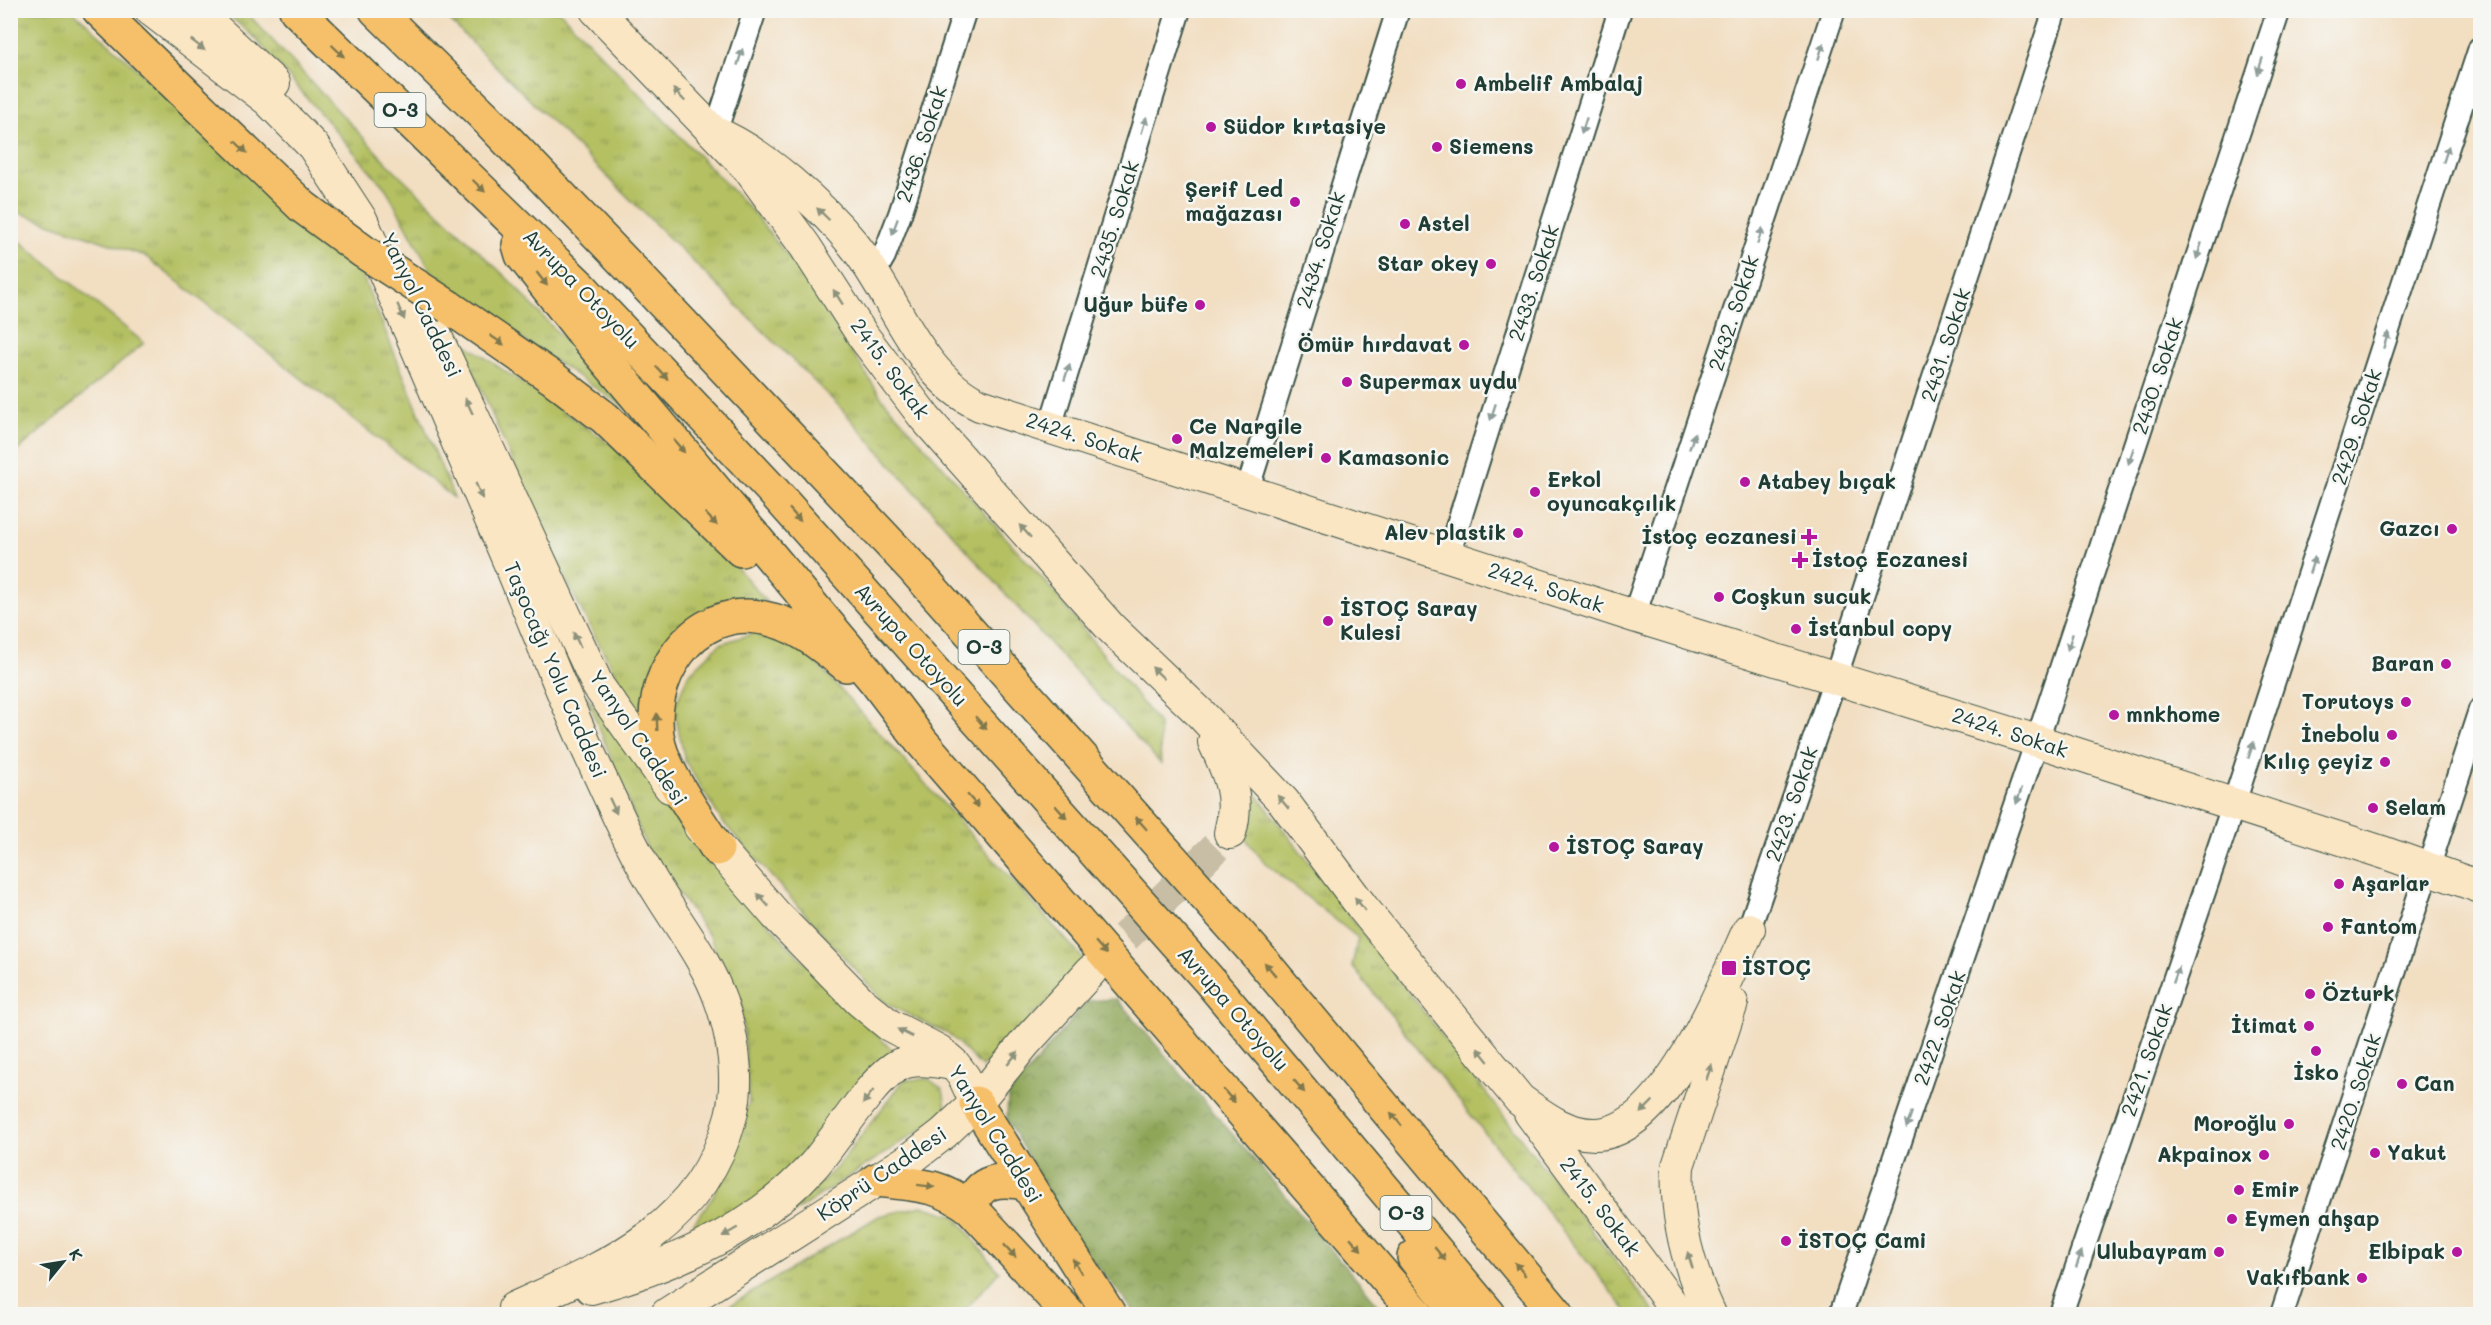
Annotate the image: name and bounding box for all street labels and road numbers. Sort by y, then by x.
street label: 2436. Sokak [889,82,952,206]
road number: O-3 [374,93,426,127]
street label: 2435. Sokak [1083,157,1144,280]
street label: 2434. Sokak [1289,188,1350,311]
street label: 2433. Sokak [1501,221,1564,344]
street label: Avrupa Otoyolu [518,222,646,354]
street label: Yanyol Caddesi [376,227,469,381]
street label: 2432. Sokak [1701,251,1764,374]
street label: 2431. Sokak [1913,284,1976,405]
street label: 2415. Sokak [846,312,937,424]
street label: 2430. Sokak [2125,313,2188,438]
street label: 2429. Sokak [2324,365,2387,488]
street label: 2424. Sokak [1023,405,1146,468]
street label: 2424. Sokak [1485,555,1608,618]
street label: Taşocağı Yolu Caddesi [499,557,614,782]
street label: Avrupa Otoyolu [850,577,975,711]
road number: O-3 [958,630,1010,664]
street label: Yanyol Caddesi [584,664,695,810]
street label: 2424. Sokak [1949,700,2072,763]
street label: 2423. Sokak [1758,742,1823,865]
street label: Avrupa Otoyolu [1172,940,1296,1076]
street label: 2422. Sokak [1906,966,1971,1089]
street label: 2421. Sokak [2114,999,2178,1120]
street label: 2420. Sokak [2323,1030,2386,1153]
street label: Yanyol Caddesi [943,1059,1050,1207]
street label: Köprü Caddesi [811,1119,951,1226]
street label: 2415. Sokak [1555,1151,1648,1261]
road number: O-3 [1380,1196,1432,1230]

